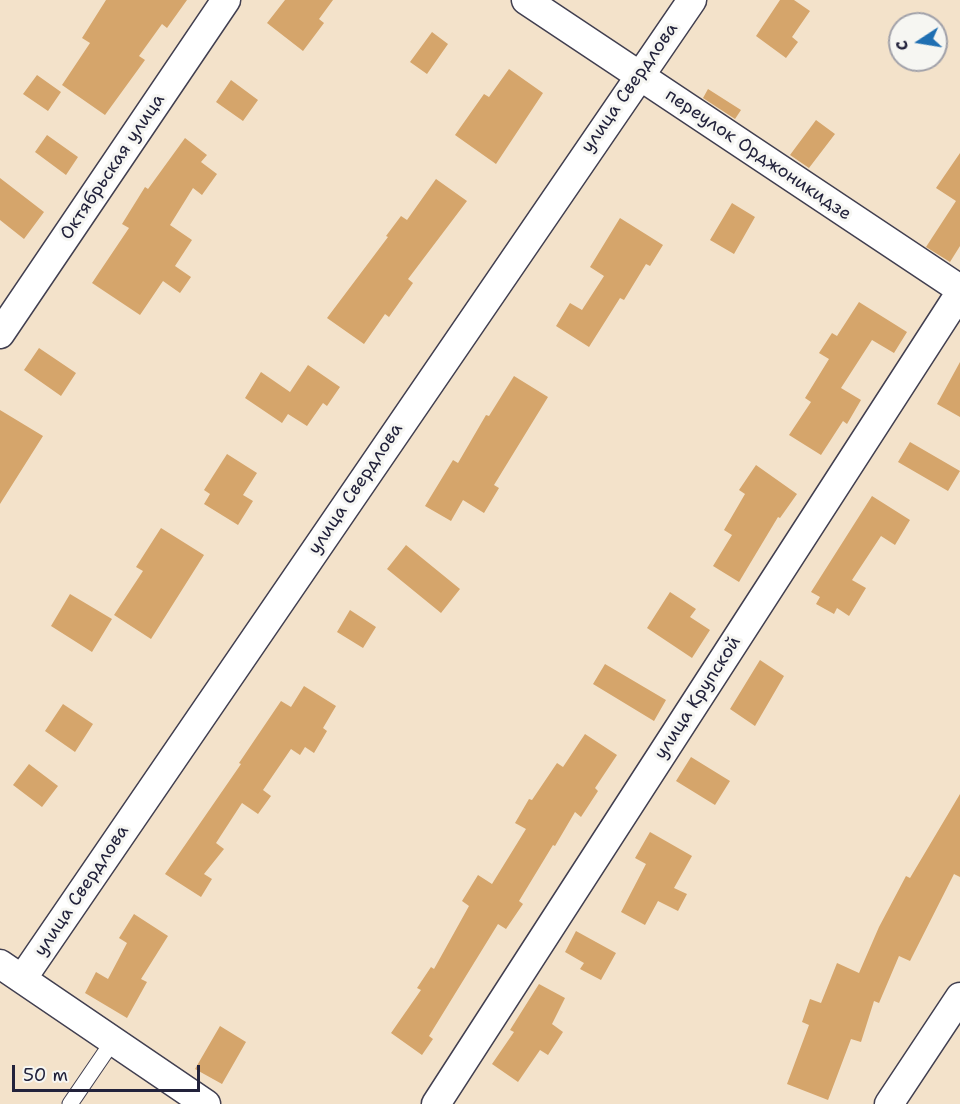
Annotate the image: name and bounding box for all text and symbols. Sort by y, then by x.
north arrow [888,12,948,72]
street label: улица Свердлова [577,19,683,157]
text: С [891,38,913,52]
street label: переулок Орджоникидзе [661,85,855,225]
street label: Октябрьская улица [56,90,170,244]
street label: улица Свердлова [304,419,408,559]
street label: улица Крупской [650,632,746,764]
street label: улица Свердлова [30,821,134,961]
scale bar [15,1053,202,1091]
text: 50 m [23,1063,68,1087]

